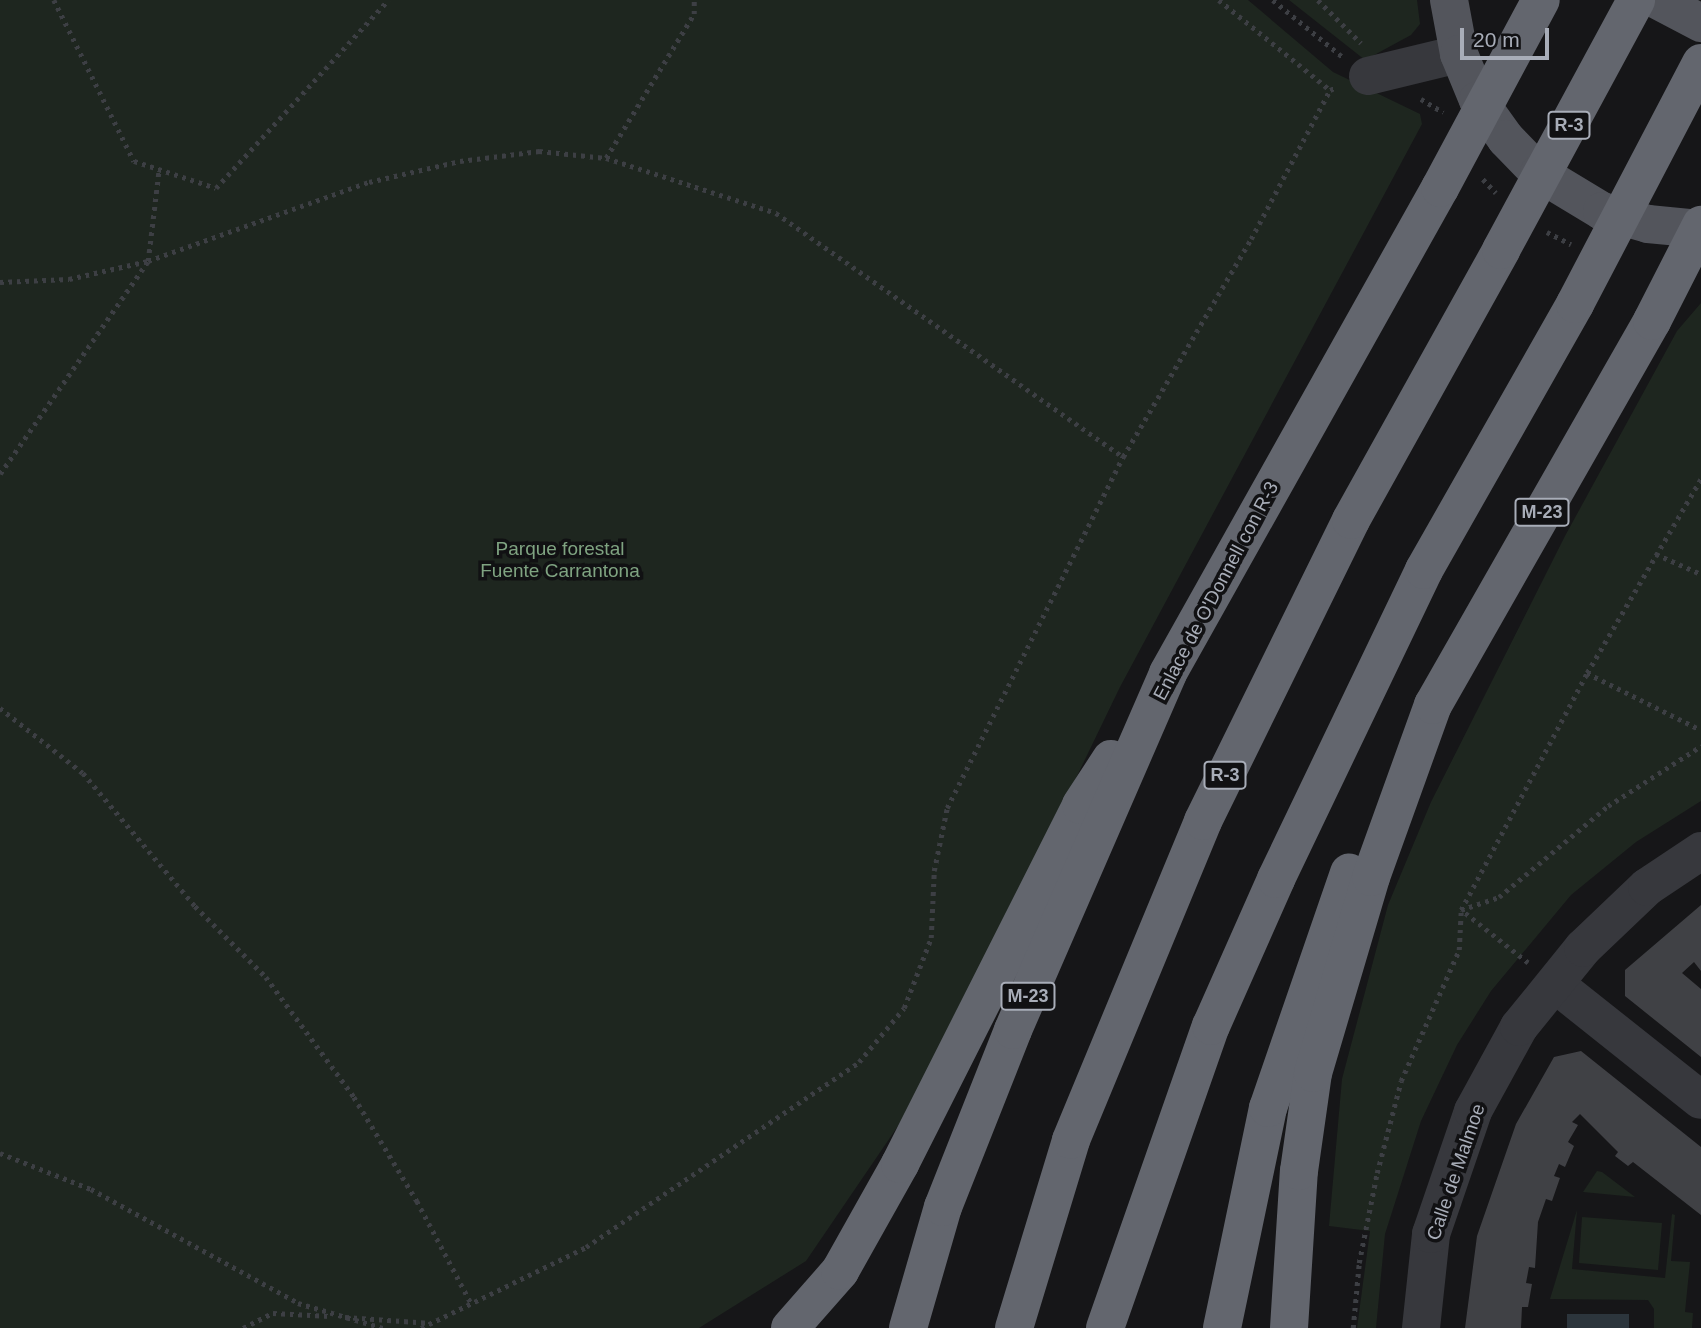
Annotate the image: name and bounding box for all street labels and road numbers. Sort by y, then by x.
road number: R-3 [1546,110,1592,140]
street label: Enlace de O'Donnell con R-3 [1149,478,1283,704]
road number: M-23 [1514,498,1570,526]
road number: R-3 [1202,760,1248,790]
road number: M-23 [1000,981,1056,1010]
street label: Calle de Malmoe [1422,1101,1490,1243]

